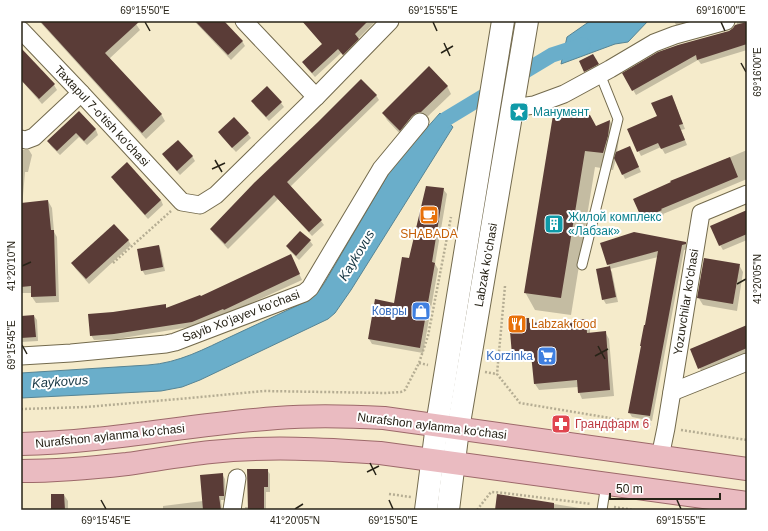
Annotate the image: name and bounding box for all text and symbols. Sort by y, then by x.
text: 69°15'50"E [120,5,170,16]
text: 69°15'55"E [408,5,458,16]
text: 69°16'00"E [696,5,746,16]
text: 69°16'00"E [752,47,763,97]
street label: Taxtapul 7-o'tish ko'chasi [52,63,152,169]
place icon: Манумент [508,101,530,123]
place label: Манумент [533,105,590,119]
cafe icon: SHABADA [418,204,440,226]
place label: Жилой комплекс «Лабзак» [568,210,662,238]
building icon: Жилой комплекс «Лабзак» [543,213,565,235]
street label: Labzak ko'chasi [472,222,500,308]
water label: Kaykovus [335,227,378,283]
place label: SHABADA [400,227,458,241]
text: 41°20'10"N [6,241,17,291]
street label: Yozuvchilar ko'chasi [671,248,701,356]
text: 41°20'05"N [752,254,763,304]
street label: Sayib Xo'jayev ko'chasi [180,287,302,345]
shop icon: Ковры [410,300,432,322]
place label: Ковры [372,304,407,318]
restaurant icon: Labzak food [506,313,528,335]
place label: Labzak food [531,317,596,331]
text: 69°15'45"E [6,320,17,370]
supermarket icon: Korzinka [536,345,558,367]
place label: Korzinka [486,349,533,363]
water label: Kaykovus [31,372,89,391]
street label: Nurafshon aylanma ko'chasi [357,410,507,442]
pharmacy icon: Грандфарм 6 [550,413,572,435]
place label: Грандфарм 6 [575,417,650,431]
street label: Nurafshon aylanma ko'chasi [34,421,186,451]
scale bar [610,475,720,501]
text: 50 m [616,482,643,496]
text: 69°15'45"E [81,515,131,526]
text: 41°20'05"N [270,515,320,526]
text: 69°15'50"E [368,515,418,526]
text: 69°15'55"E [656,515,706,526]

